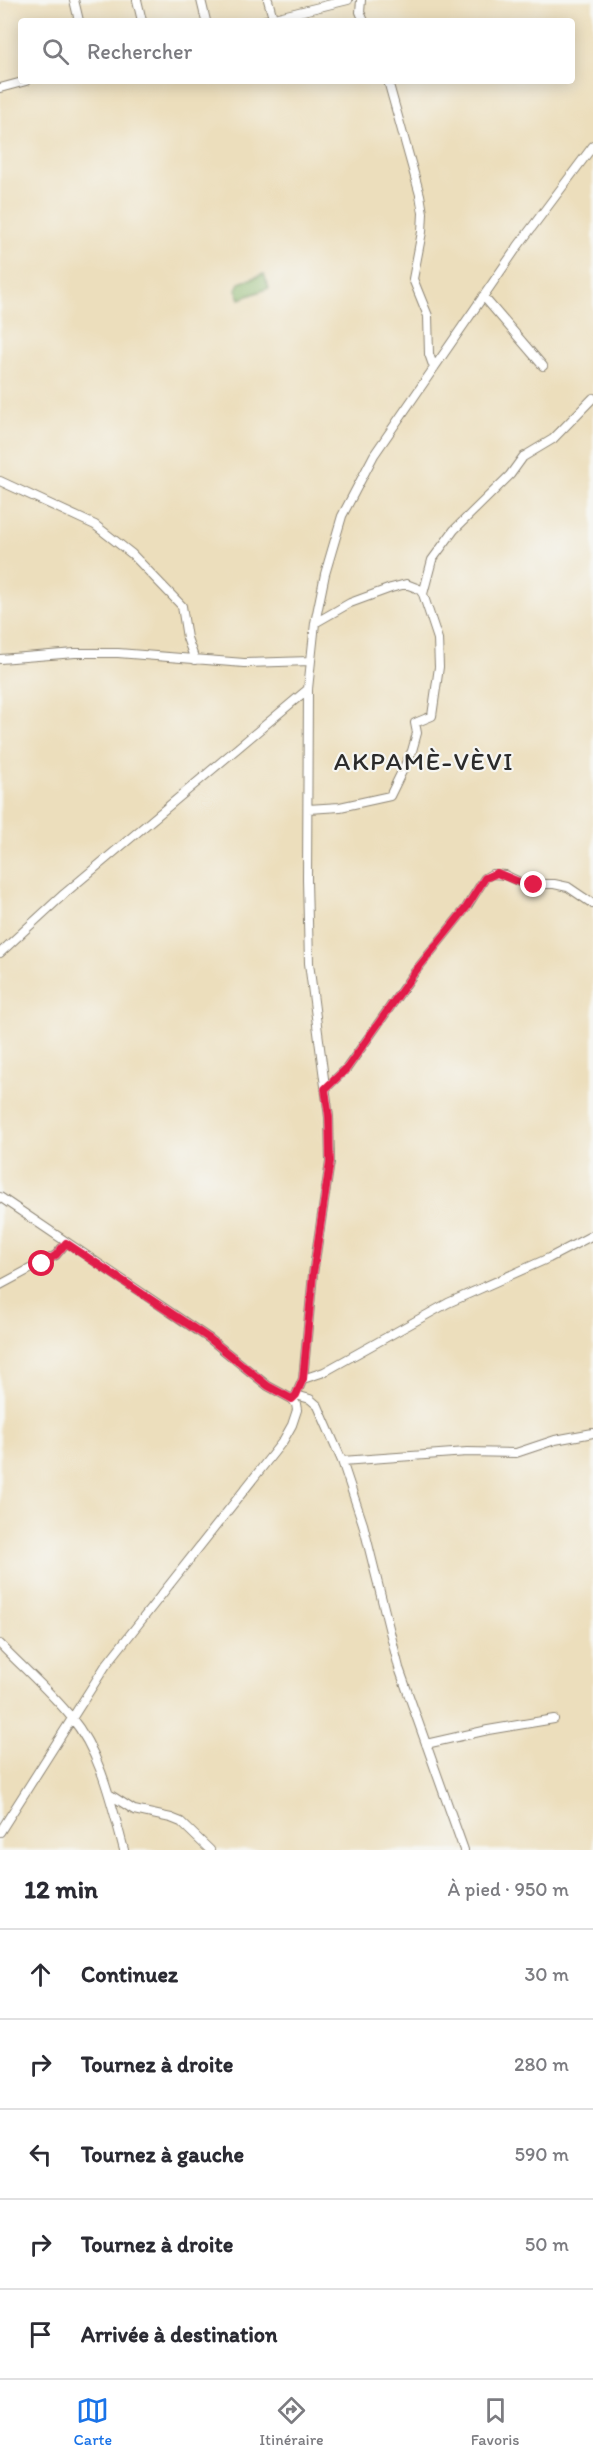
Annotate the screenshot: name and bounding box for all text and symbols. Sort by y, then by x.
search box [18,18,575,84]
icon: search [39,35,72,68]
text: Rechercher [87,38,192,65]
district label: AKPAMÈ-VÈVI [334,745,514,777]
route end [520,871,546,897]
route start [28,1250,54,1276]
text: 12 min [24,1873,98,1905]
text: À pied · 950 m [447,1877,569,1901]
icon: ahead [24,1958,57,1991]
text: Continuez [81,1961,178,1988]
text: 30 m [524,1962,569,1986]
icon: right [24,2048,57,2081]
text: Tournez à droite [81,2051,233,2078]
text: 280 m [514,2052,569,2076]
icon: left [24,2138,57,2171]
text: Tournez à gauche [81,2141,244,2168]
text: 590 m [514,2142,569,2166]
icon: right [24,2228,57,2261]
text: Tournez à droite [81,2231,233,2258]
text: 50 m [525,2232,569,2256]
icon: arrive [24,2318,57,2351]
text: Arrivée à destination [81,2321,277,2348]
tab: Carte [74,2394,112,2449]
tab: Itinéraire [259,2394,324,2449]
tab: Favoris [471,2394,519,2449]

